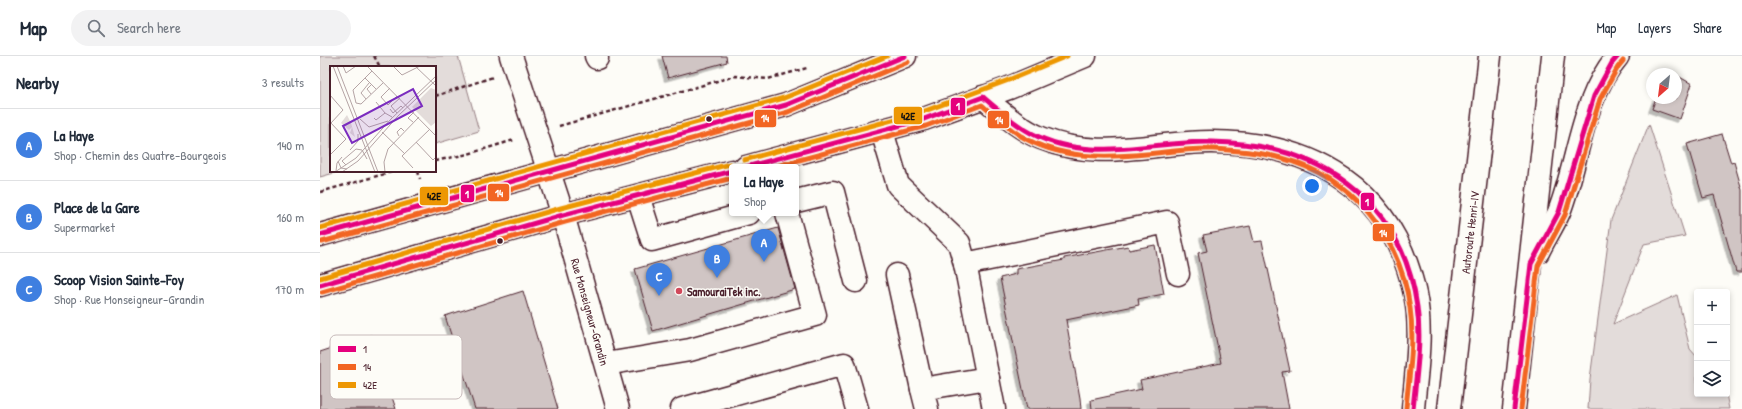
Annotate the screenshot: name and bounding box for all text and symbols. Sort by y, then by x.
search box [71,10,351,46]
text: Map [20,15,47,41]
icon: search [85,17,107,39]
text: Search here [117,17,181,38]
text: Map [1596,18,1616,37]
text: Layers [1638,18,1671,37]
text: Share [1693,18,1722,37]
inset map [330,66,436,172]
north arrow [1646,68,1682,104]
text: Nearby [16,71,59,94]
text: 3 results [262,73,304,91]
line badge: 1 [950,97,966,116]
text: 1 [956,99,960,113]
line badge: 42E [893,106,923,125]
line badge: 14 [754,109,777,128]
text: 42E [901,109,915,123]
line badge: 14 [987,110,1010,129]
text: 14 [761,111,769,125]
text: 14 [995,113,1003,127]
unlabelled marker [704,114,714,124]
text: La Haye [54,125,94,146]
text: A [26,136,32,154]
text: 140 m [277,136,304,154]
text: Shop · Chemin des Quatre-Bourgeois [54,146,226,164]
popup [729,164,799,216]
text: La Haye [744,171,784,192]
your location [1302,176,1322,196]
line badge: 14 [487,183,510,202]
line badge: 1 [460,184,475,203]
line badge: 42E [419,186,449,206]
text: 14 [495,186,503,200]
text: 1 [465,187,469,201]
text: 42E [427,189,441,203]
street label: Autoroute Henri-IV [1456,190,1483,275]
text: Shop [744,192,766,210]
line badge: 1 [1360,192,1375,211]
text: 1 [1365,195,1369,209]
text: Place de la Gare [54,197,140,218]
text: B [26,208,32,226]
text: 160 m [276,208,304,226]
text: Supermarket [54,218,115,236]
line badge: 14 [1372,223,1395,242]
text: 14 [1379,226,1387,240]
pin: A [751,229,777,262]
unlabelled marker [495,236,505,246]
pin: B [704,245,730,278]
street label: Rue Monseigneur-Grandin [567,256,614,367]
pin: C [646,263,672,296]
text: Scoop Vision Sainte-Foy [54,269,184,290]
text: C [25,280,33,298]
text: 170 m [275,280,304,298]
place label: SamouraiTek inc. [687,283,761,300]
marker: SamouraiTek inc. [674,286,684,296]
map controls [1694,289,1730,397]
button: + [1694,289,1730,325]
text: Shop · Rue Monseigneur-Grandin [54,290,204,308]
button: − [1694,325,1730,361]
legend [330,335,462,399]
text: 1 [363,342,367,356]
text: 14 [363,360,371,374]
button: layers [1694,361,1730,397]
text: 42E [363,378,377,392]

